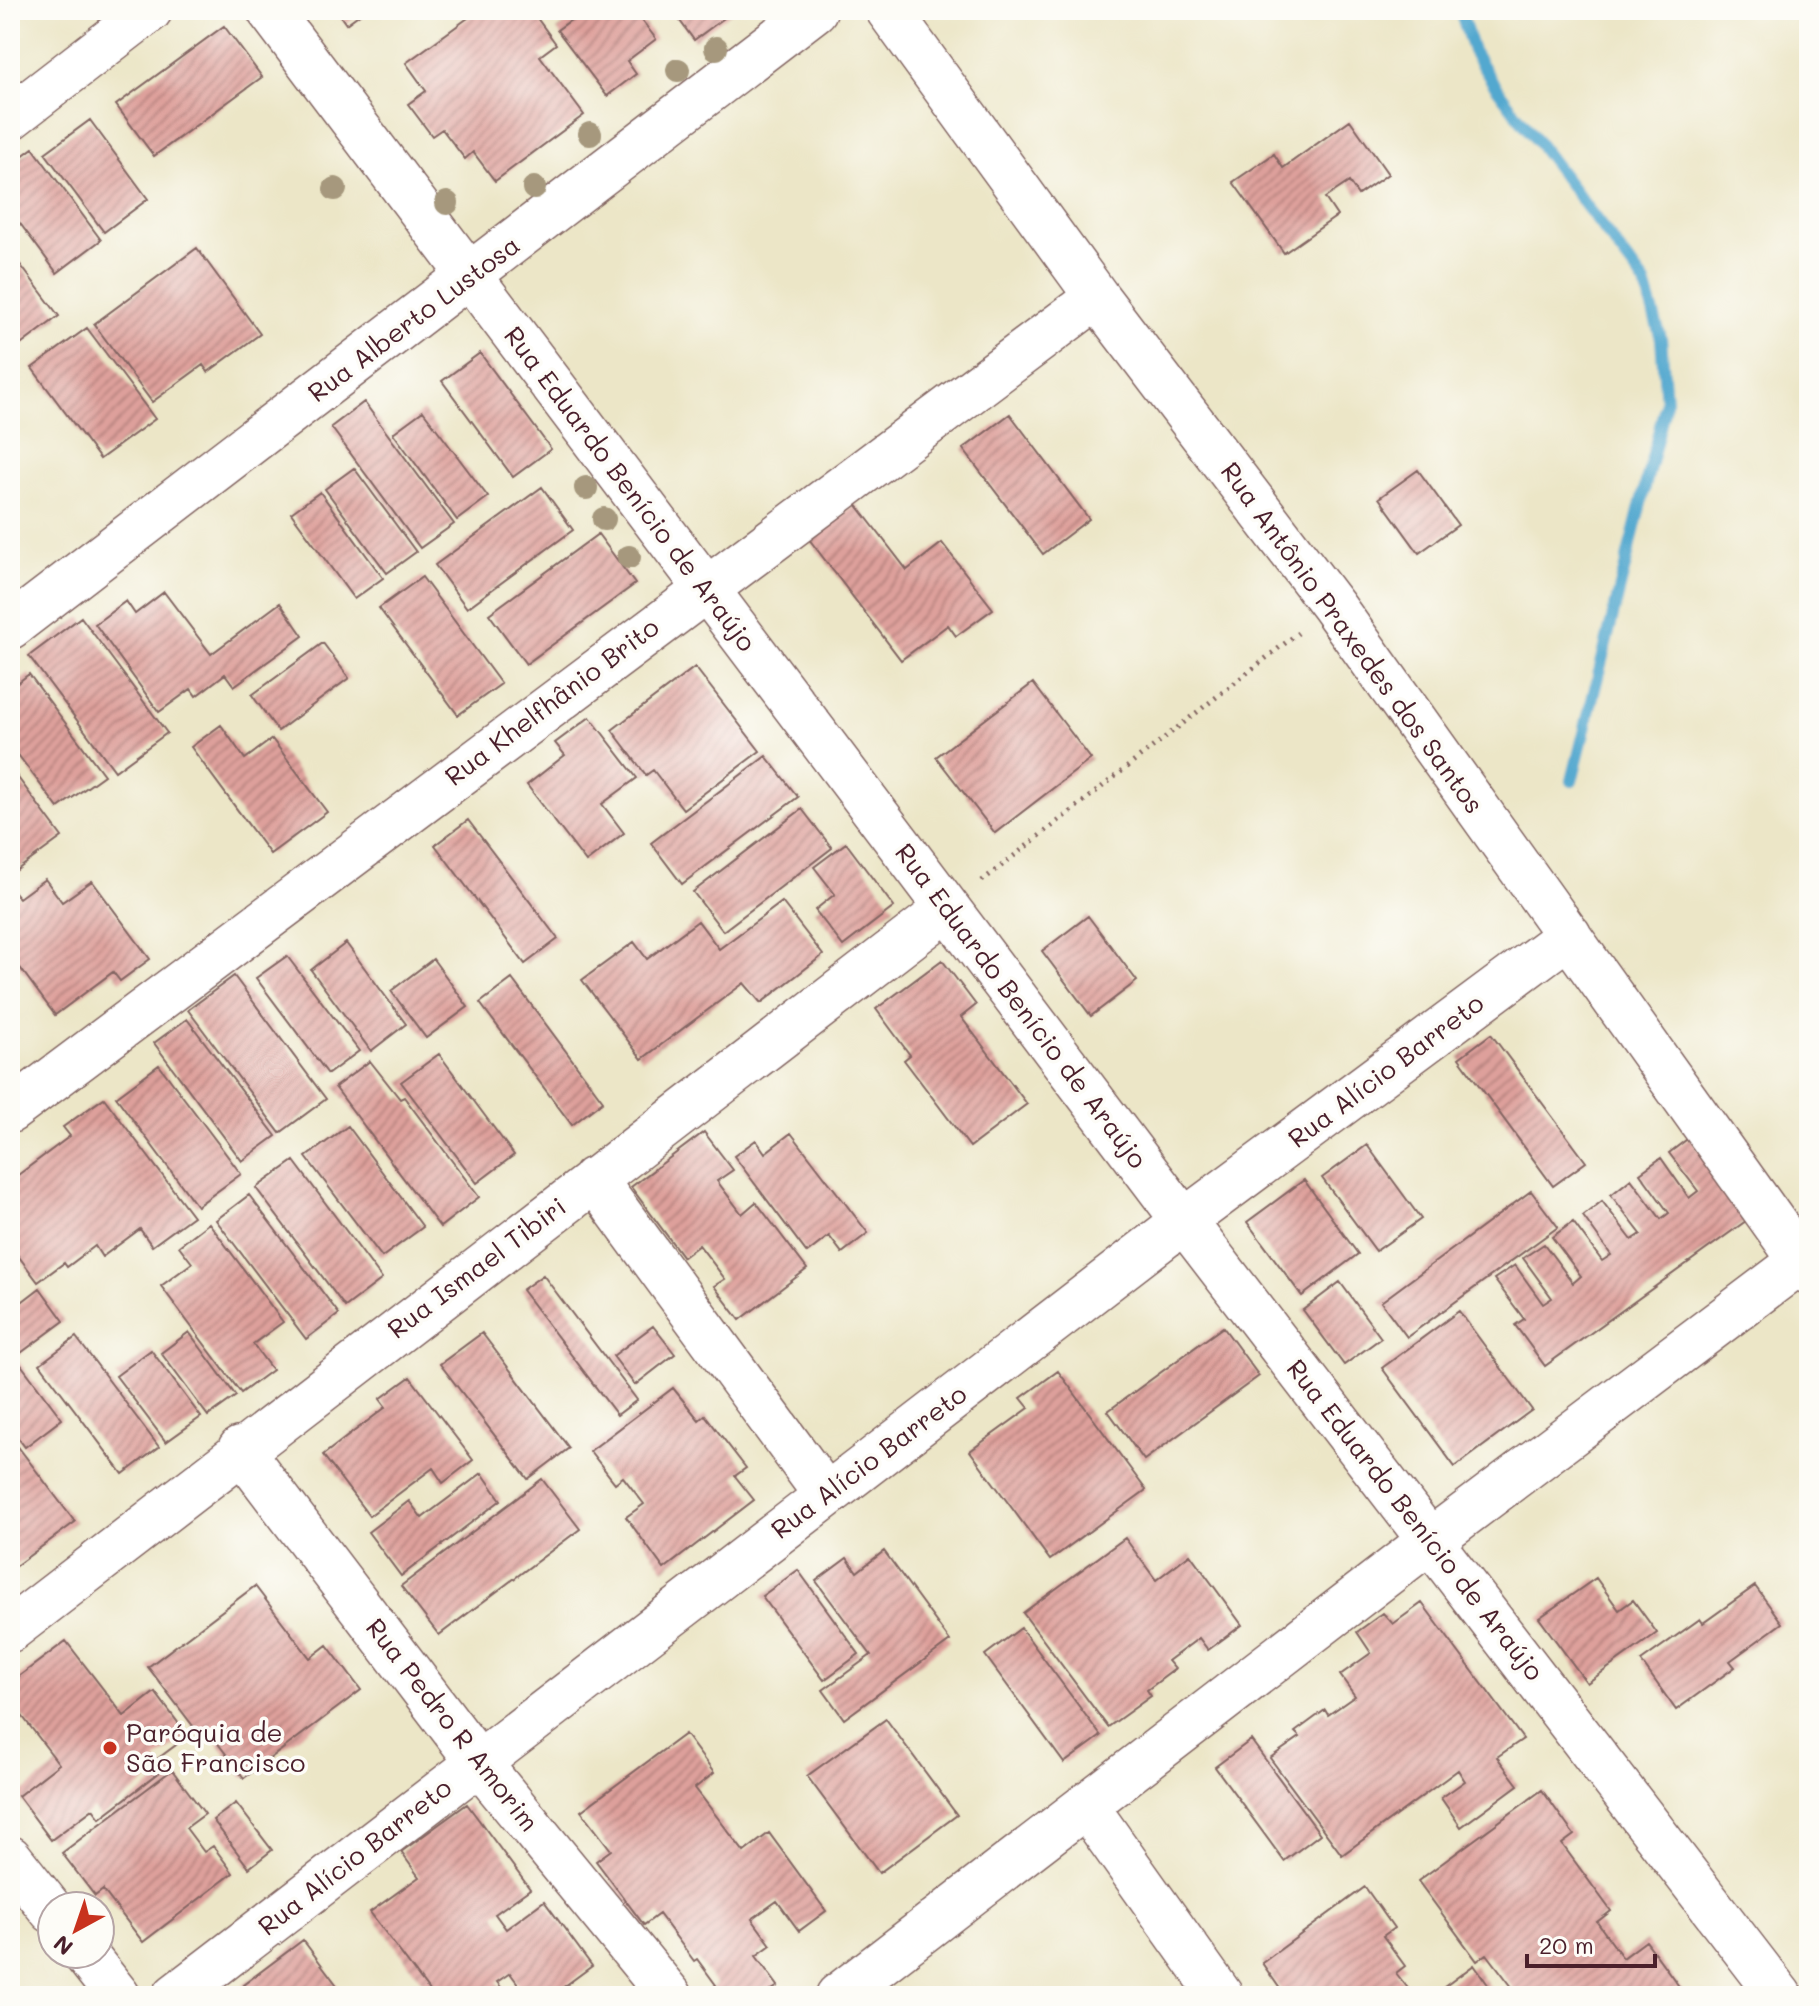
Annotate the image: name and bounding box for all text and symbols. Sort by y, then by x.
street label: Rua Alberto Lustosa [301,227,526,409]
street label: Rua Eduardo Benício de Araújo [497,319,764,658]
street label: Rua Antônio Praxedes dos Santos [1214,455,1492,820]
street label: Rua Khelfhânio Brito [438,610,665,793]
street label: Rua Eduardo Benício de Araújo [888,836,1155,1175]
street label: Rua Alício Barreto [1281,985,1490,1155]
street label: Rua Ismael Tibiri [380,1189,573,1346]
street label: Rua Eduardo Benício de Araújo [1280,1352,1552,1687]
street label: Rua Alício Barreto [764,1376,973,1546]
street label: Rua Pedro R Amorim [359,1611,547,1838]
place label: Paróquia de São Francisco [126,1715,305,1779]
marker: Paróquia de São Francisco [101,1739,119,1757]
street label: Rua Alício Barreto [251,1770,458,1942]
north arrow [36,1890,116,1970]
scale bar [1527,1918,1655,1968]
text: N [47,1929,79,1962]
text: 20 m [1539,1929,1594,1960]

